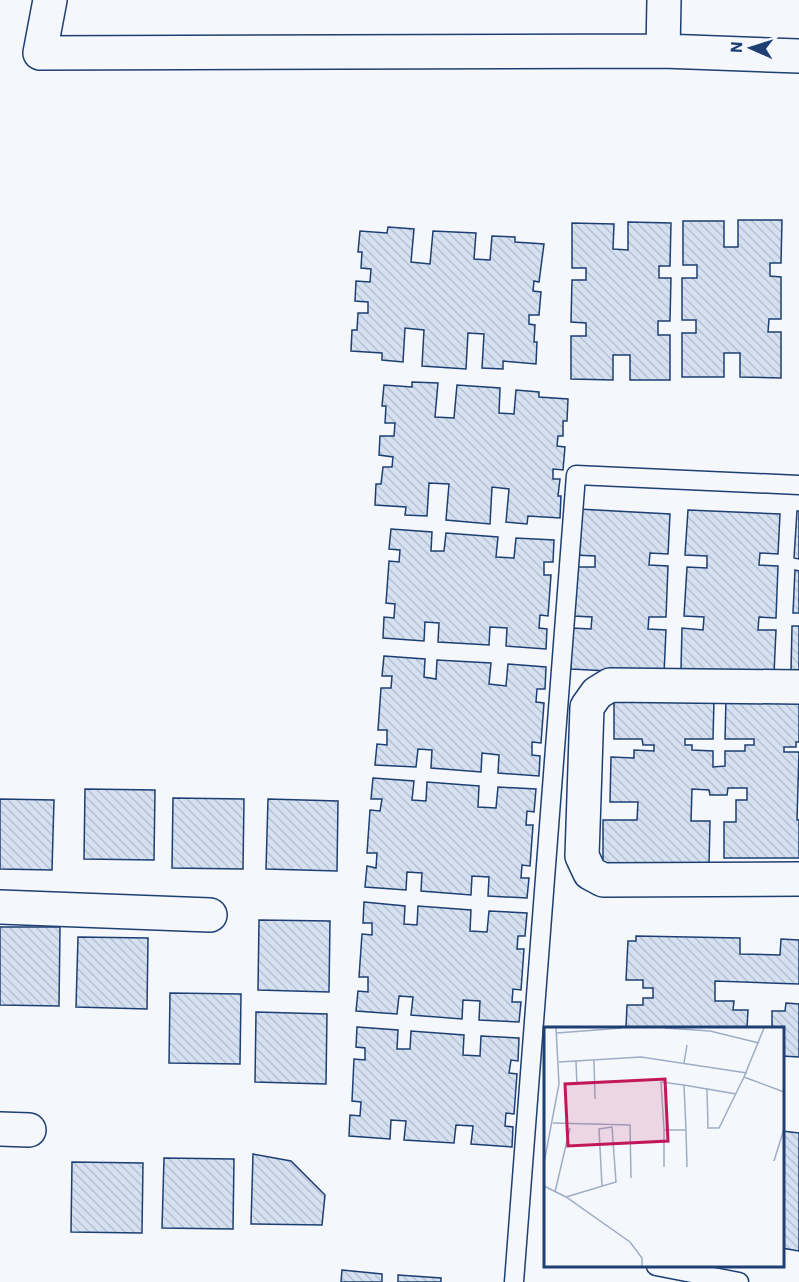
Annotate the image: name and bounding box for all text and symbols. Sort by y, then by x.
north arrow [721,18,781,78]
text: N [726,41,746,54]
inset map [544,1027,784,1267]

